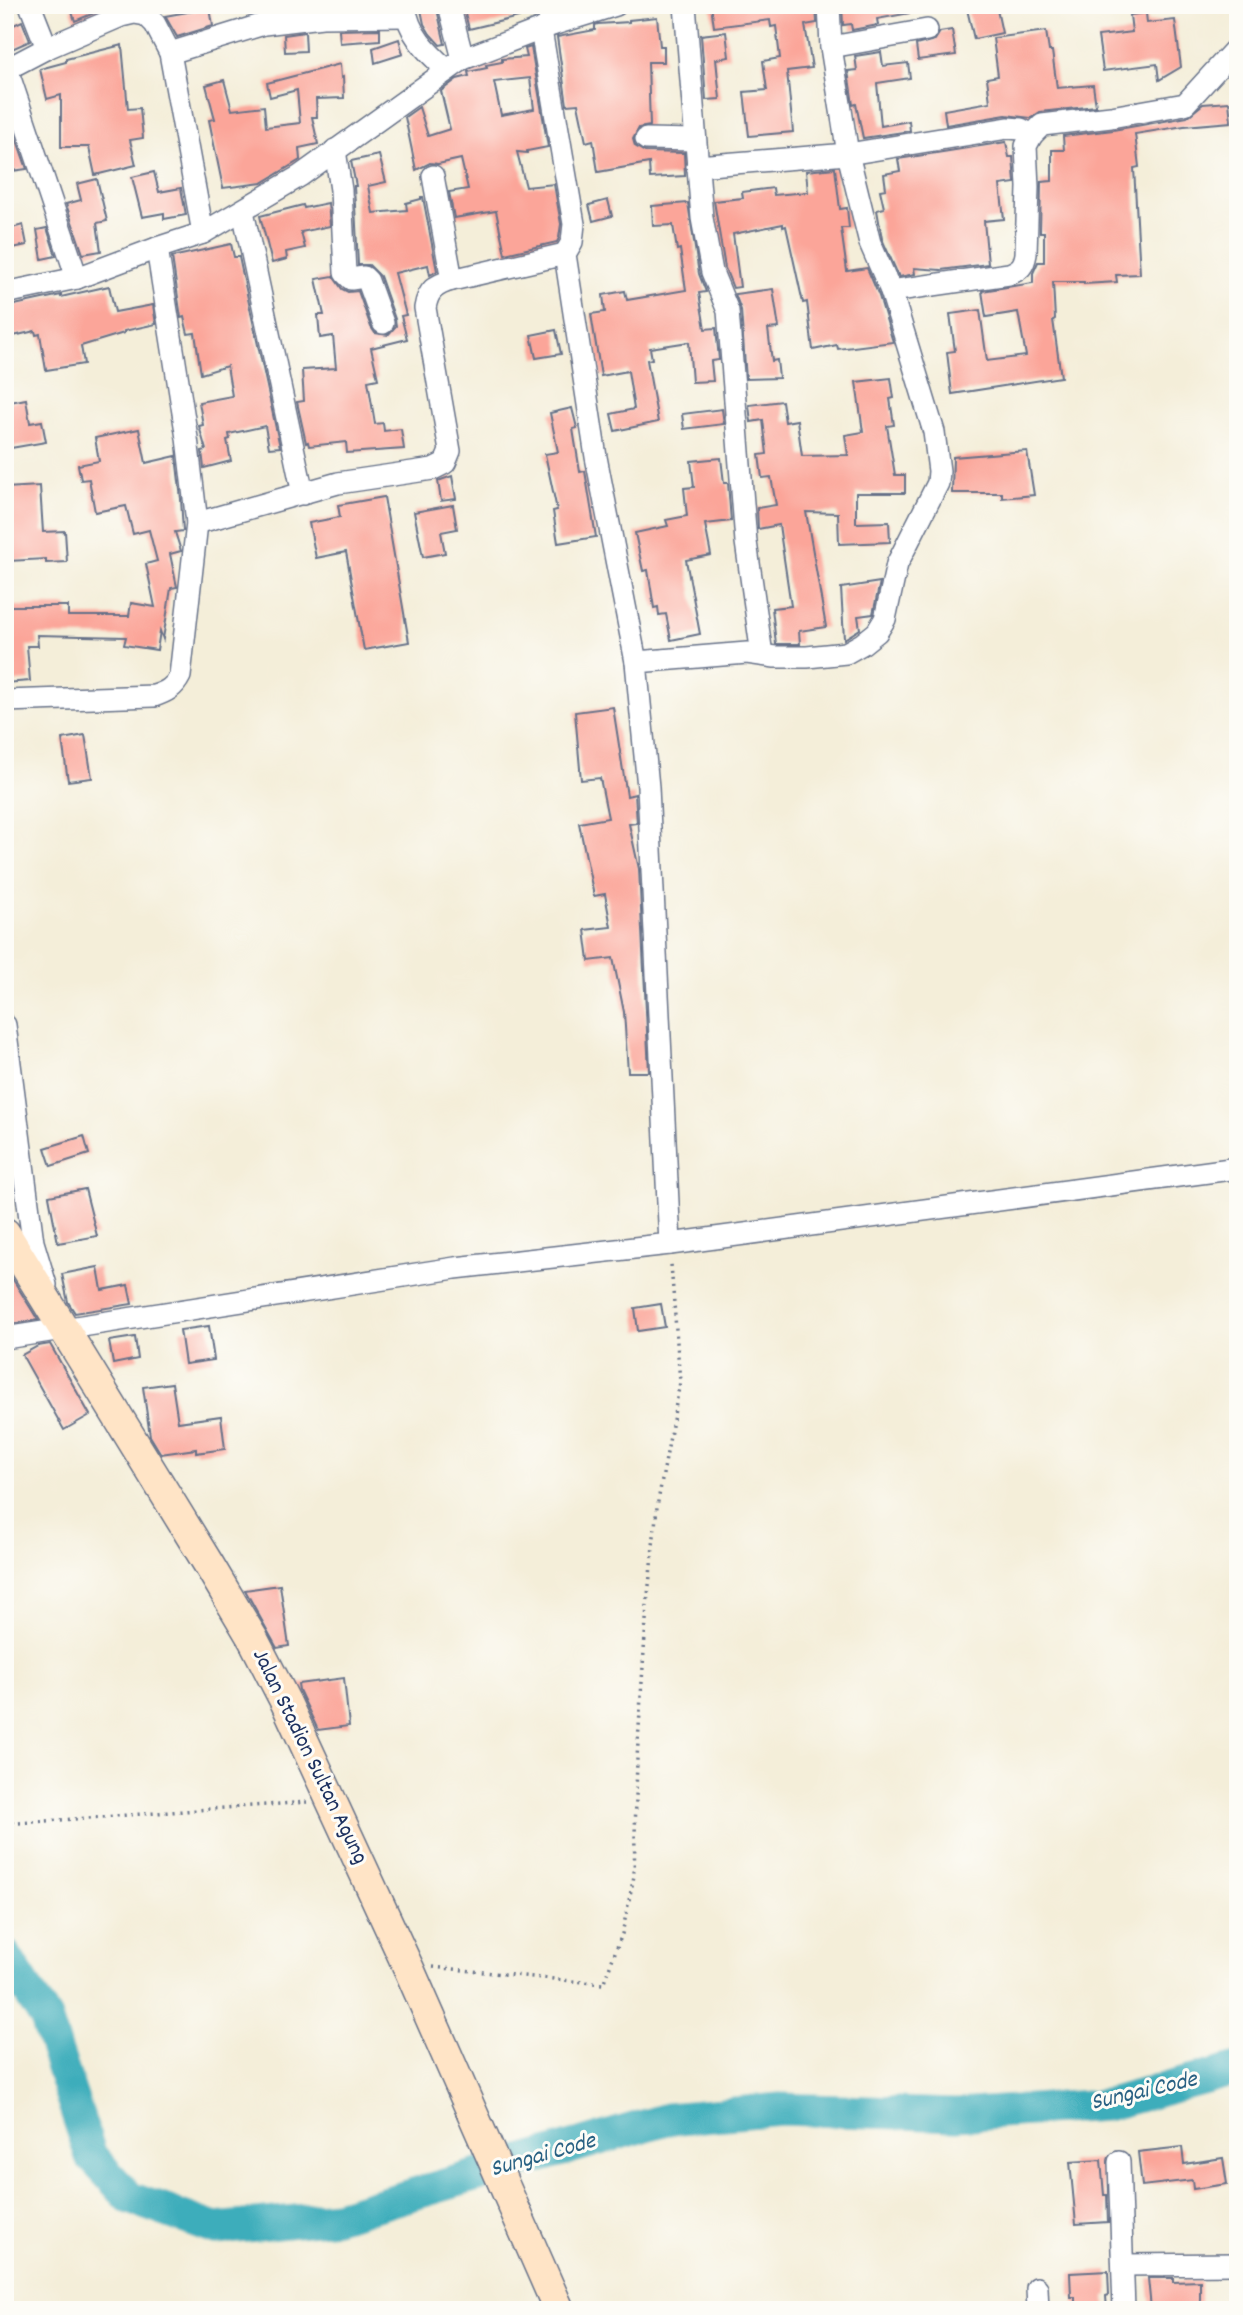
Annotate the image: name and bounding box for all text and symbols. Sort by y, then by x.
street label: Jalan Stadion Sultan Agung [242,1644,376,1870]
water label: Sungai Code [1088,2063,1202,2121]
water label: Sungai Code [486,2124,601,2187]

